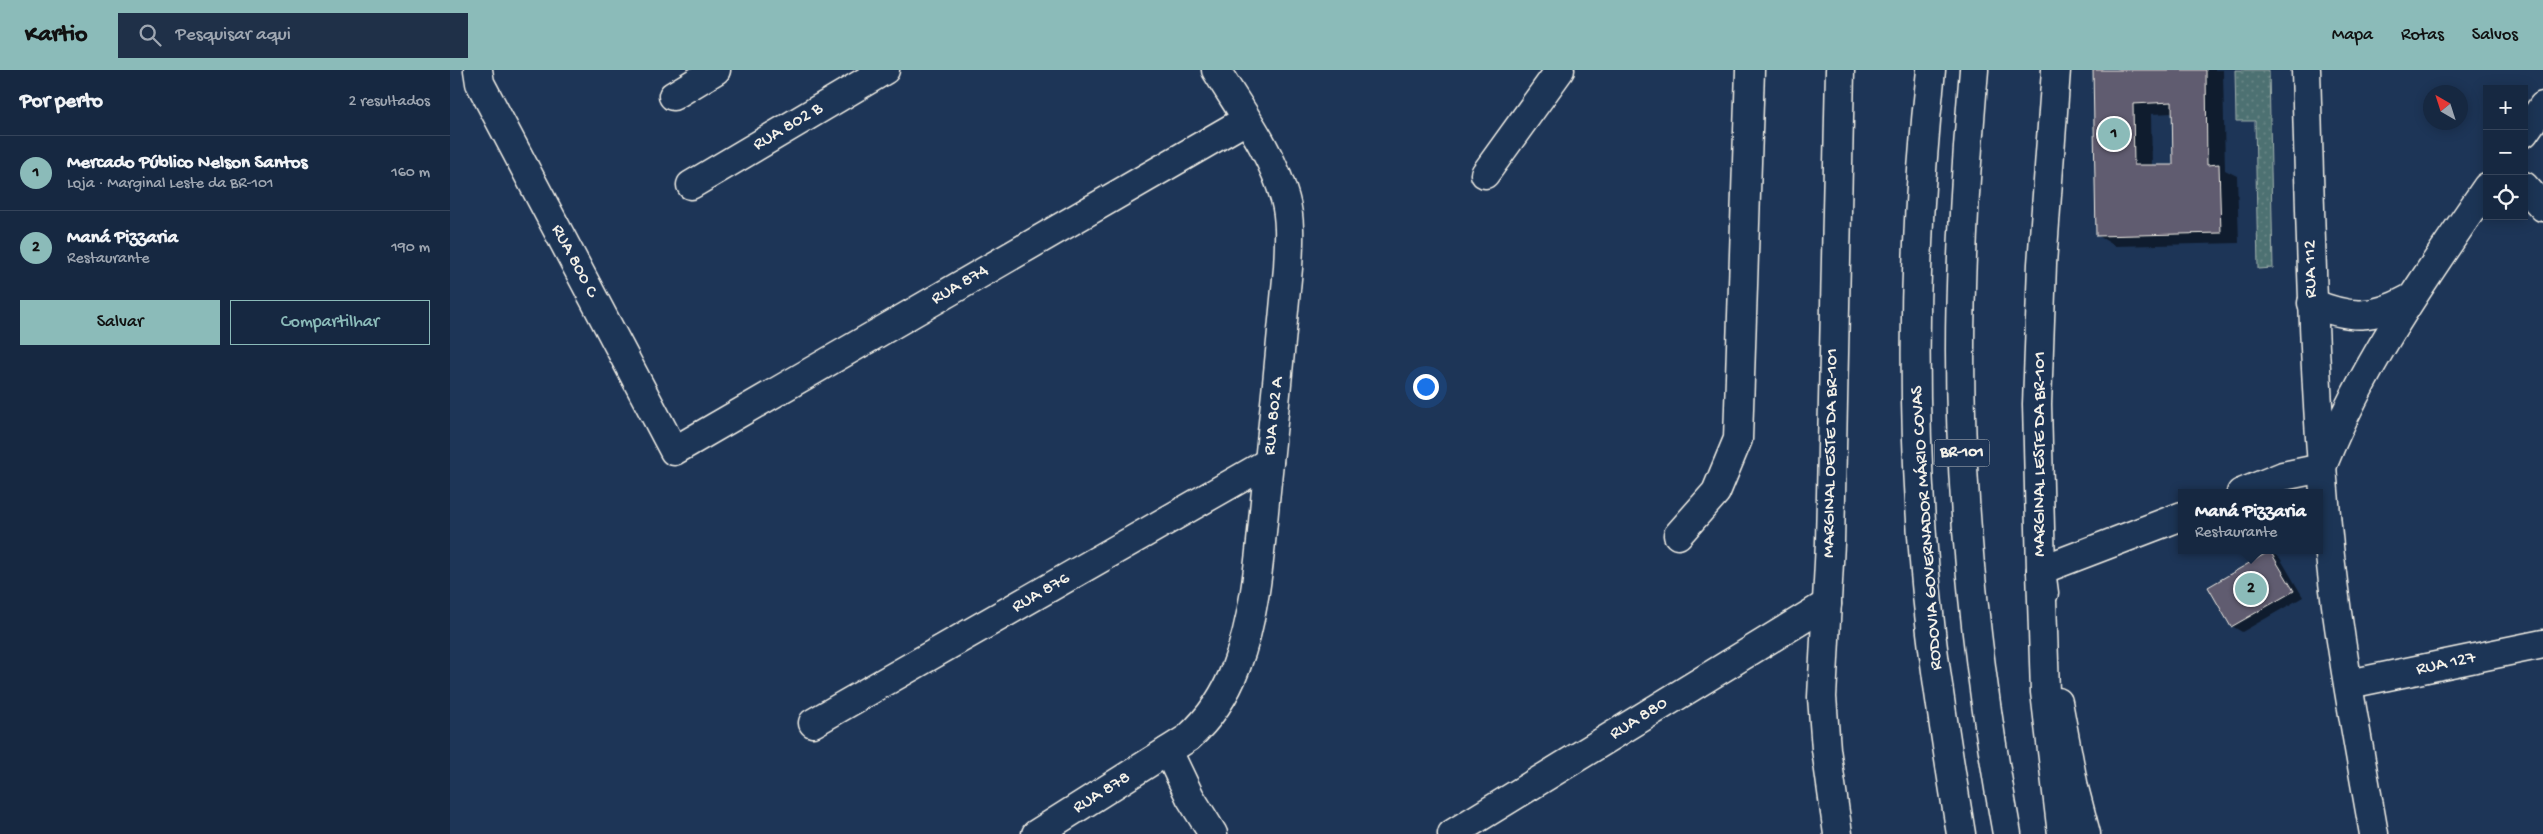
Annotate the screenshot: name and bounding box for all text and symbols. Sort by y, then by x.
search box [118,13,468,58]
text: Kartio [25,21,88,50]
icon: search [136,21,164,49]
text: Pesquisar aqui [176,24,291,47]
text: Mapa [2332,25,2373,46]
text: Rotas [2401,25,2444,46]
text: Salvos [2472,25,2518,46]
north arrow [2423,85,2468,130]
map controls [2483,85,2528,220]
button: + [2483,85,2528,130]
text: Por perto [20,90,103,115]
text: 2 resultados [349,93,430,112]
street label: RUA 802 B [750,98,827,156]
pin: 1 [2098,115,2130,153]
button: − [2483,130,2528,175]
text: Mercado Público Nelson Santos [67,152,308,175]
text: 1 [33,164,39,183]
text: 160 m [391,164,430,183]
text: Loja · Marginal Leste da BR-101 [67,175,274,194]
button: locate [2483,175,2528,220]
street label: RUA 800 C [546,221,602,302]
text: Maná Pizzaria [67,227,178,250]
text: 2 [32,239,40,258]
text: 190 m [391,239,430,258]
street label: RUA 112 [2300,240,2322,298]
text: Restaurante [67,250,149,269]
street label: RUA 874 [928,260,993,310]
button: Salvar [20,300,220,345]
button: Compartilhar [230,300,430,345]
street label: MARGINAL OESTE DA BR-101 [1819,348,1843,558]
street label: MARGINAL LESTE DA BR-101 [2030,351,2051,557]
your location [1413,374,1439,400]
street label: RUA 802 A [1259,375,1289,456]
street label: RODOVIA GOVERNADOR MÁRIO COVAS [1906,384,1947,671]
road number: BR-101 [1934,439,1990,466]
popup [2178,489,2323,554]
text: Maná Pizzaria [2195,501,2306,524]
text: Restaurante [2195,524,2277,543]
street label: RUA 876 [1008,568,1074,618]
pin: 2 [2235,570,2267,608]
street label: RUA 127 [2414,647,2478,681]
street label: RUA 880 [1606,693,1672,745]
street label: RUA 878 [1069,767,1135,819]

